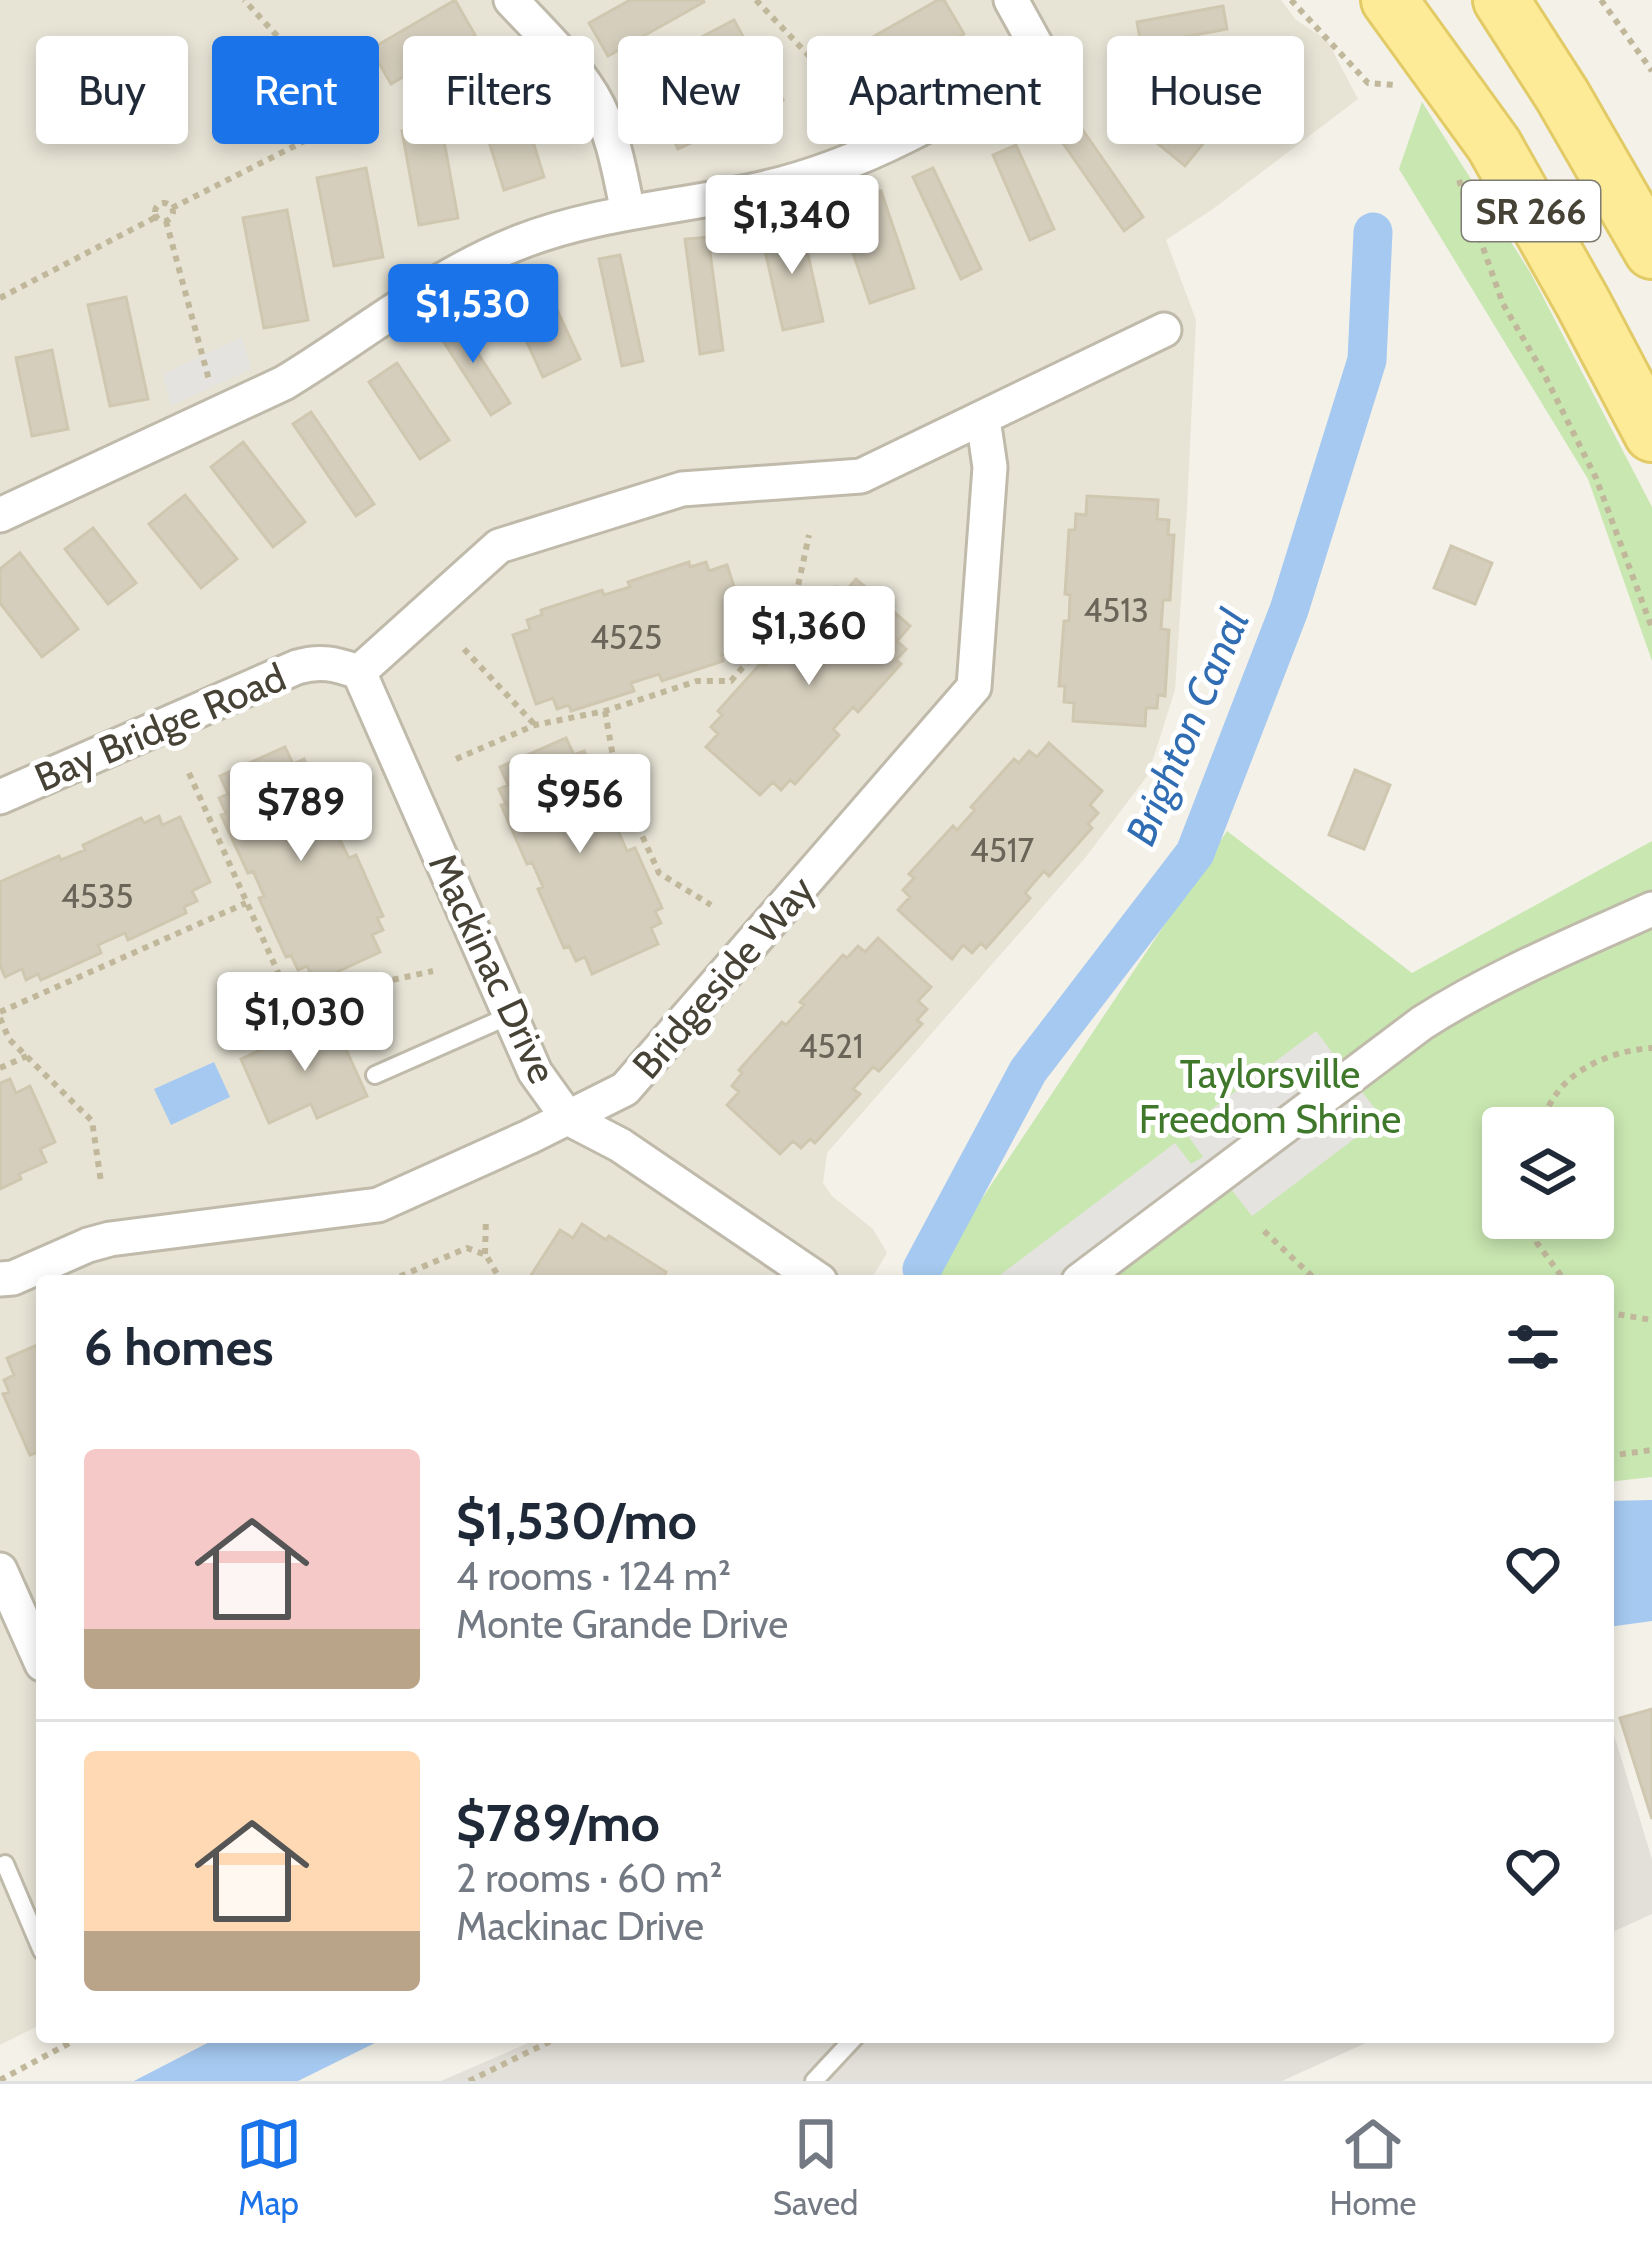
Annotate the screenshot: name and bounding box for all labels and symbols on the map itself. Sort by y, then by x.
pin: $1,340 [694,175,890,277]
road number: SR 266 [1462,181,1600,241]
pin: $1,530 [375,264,571,366]
pin: $1,360 [711,586,907,688]
house number: 4513 [1083,590,1149,630]
water label: Brighton Canal [1114,601,1260,852]
house number: 4525 [590,617,662,657]
street label: Bay Bridge Road [27,653,293,801]
pin: $956 [509,754,651,856]
pin: $789 [230,762,372,864]
house number: 4517 [970,830,1035,870]
street label: Mackinac Drive [419,845,567,1091]
street label: Bridgeside Way [622,866,824,1088]
house number: 4535 [61,876,133,916]
pin: $1,030 [207,972,403,1074]
house number: 4521 [799,1026,863,1066]
park label: Taylorsville Freedom Shrine [1139,1050,1401,1143]

